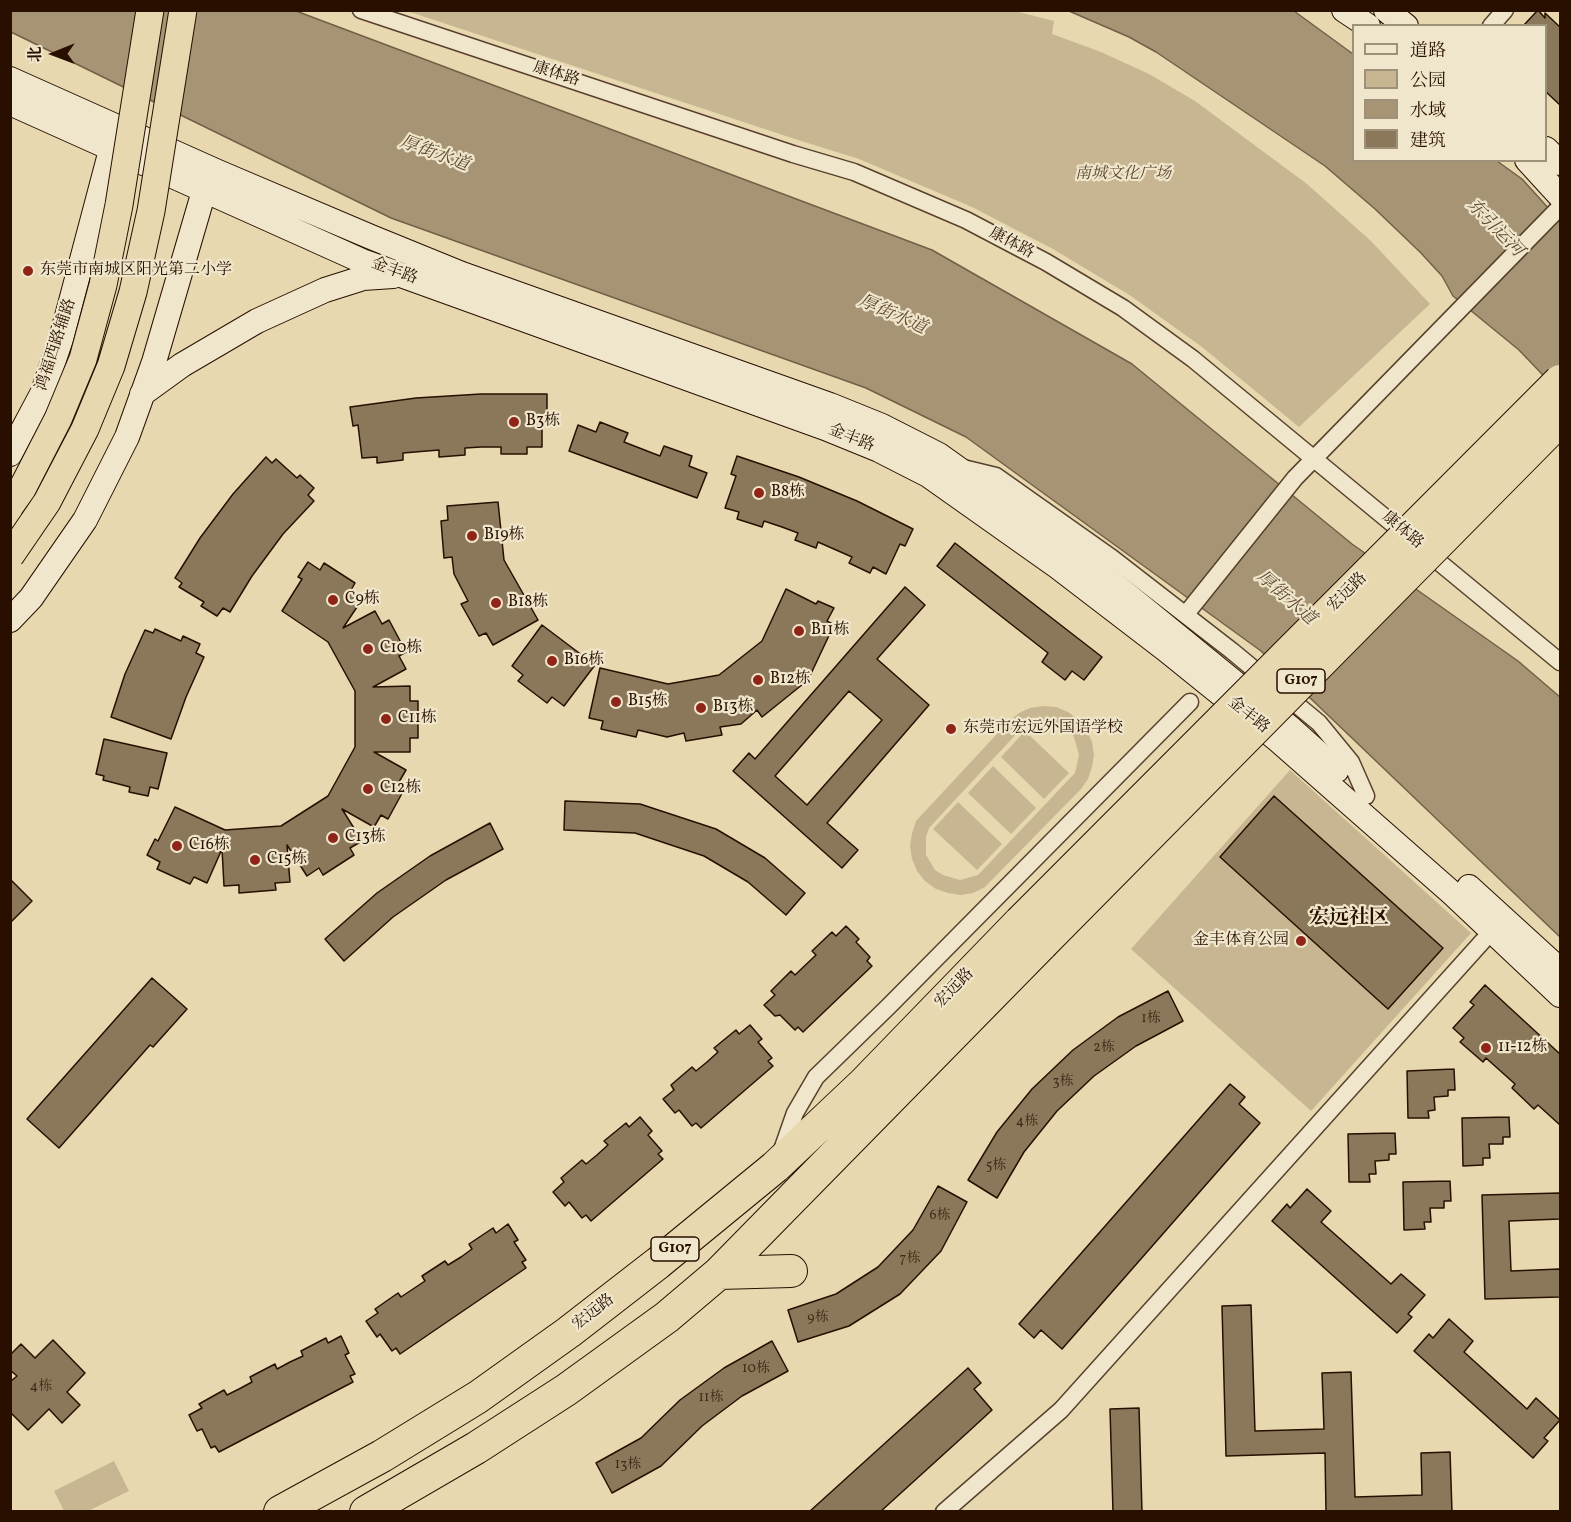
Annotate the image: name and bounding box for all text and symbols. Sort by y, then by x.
north arrow [24,24,84,84]
legend [1352,24,1547,162]
text: 道路 [1410,39,1446,64]
text: 北 [25,46,47,63]
street label: 康体路 [530,58,582,92]
text: 公园 [1410,69,1446,94]
text: 水域 [1410,99,1446,124]
text: 建筑 [1410,129,1446,154]
water label: 厚街水道 [396,133,472,177]
park label: 南城文化广场 [1075,165,1171,185]
water label: 东引运河 [1461,196,1527,262]
street label: 康体路 [985,224,1037,264]
street label: 金丰路 [368,254,420,290]
place label: 东莞市南城区阳光第二小学 [40,261,232,281]
marker: 东莞市南城区阳光第二小学 [21,264,35,278]
water label: 厚街水道 [855,291,929,341]
street label: 鸿福西路辅路 [33,296,81,394]
place label: B3栋 [526,412,560,432]
marker: B3栋 [507,415,521,429]
street label: 金丰路 [825,421,877,457]
place label: B8栋 [771,483,805,503]
marker: B8栋 [752,486,766,500]
street label: 康体路 [1377,508,1427,554]
place label: B19栋 [484,526,524,546]
marker: B19栋 [465,529,479,543]
water label: 厚街水道 [1251,567,1319,631]
street label: 宏远路 [1324,569,1372,617]
place label: C9栋 [345,590,380,610]
marker: C9栋 [326,593,340,607]
place label: B18栋 [508,593,548,613]
marker: B18栋 [489,596,503,610]
place label: B11栋 [811,621,849,641]
marker: B11栋 [792,624,806,638]
place label: C10栋 [380,639,422,659]
marker: C10栋 [361,642,375,656]
place label: B16栋 [564,651,604,671]
marker: B16栋 [545,654,559,668]
road number: G107 [1277,669,1325,693]
place label: B12栋 [770,670,811,690]
marker: B12栋 [751,673,765,687]
place label: B15栋 [628,692,668,712]
street label: 金丰路 [1223,693,1273,739]
marker: B15栋 [609,695,623,709]
place label: B13栋 [713,698,753,718]
marker: B13栋 [694,701,708,715]
place label: C11栋 [398,709,437,729]
marker: C11栋 [379,712,393,726]
place label: 东莞市宏远外国语学校 [963,719,1123,739]
marker: 东莞市宏远外国语学校 [944,722,958,736]
place label: C12栋 [380,779,421,799]
marker: C12栋 [361,782,375,796]
place label: C13栋 [345,828,386,848]
marker: C13栋 [326,831,340,845]
place label: C16栋 [189,836,230,856]
marker: C16栋 [170,839,184,853]
place label: C15栋 [267,850,307,870]
marker: C15栋 [248,853,262,867]
district label: 宏远社区 [1309,907,1389,931]
place label: 金丰体育公园 [1193,931,1289,951]
marker: 金丰体育公园 [1294,934,1308,948]
street label: 宏远路 [931,965,979,1013]
house number: 1栋 [1141,1011,1161,1027]
place label: 11-12栋 [1498,1038,1547,1058]
house number: 2栋 [1093,1040,1115,1056]
marker: 11-12栋 [1479,1041,1493,1055]
house number: 3栋 [1052,1074,1074,1090]
house number: 4栋 [1016,1114,1038,1130]
house number: 5栋 [986,1158,1006,1174]
house number: 6栋 [929,1208,951,1224]
road number: G107 [651,1237,699,1261]
house number: 7栋 [900,1251,920,1267]
street label: 宏远路 [569,1291,619,1335]
house number: 9栋 [807,1310,829,1326]
house number: 10栋 [742,1361,770,1377]
house number: 4栋 [30,1379,52,1395]
house number: 11栋 [699,1390,723,1406]
house number: 13栋 [615,1457,641,1473]

